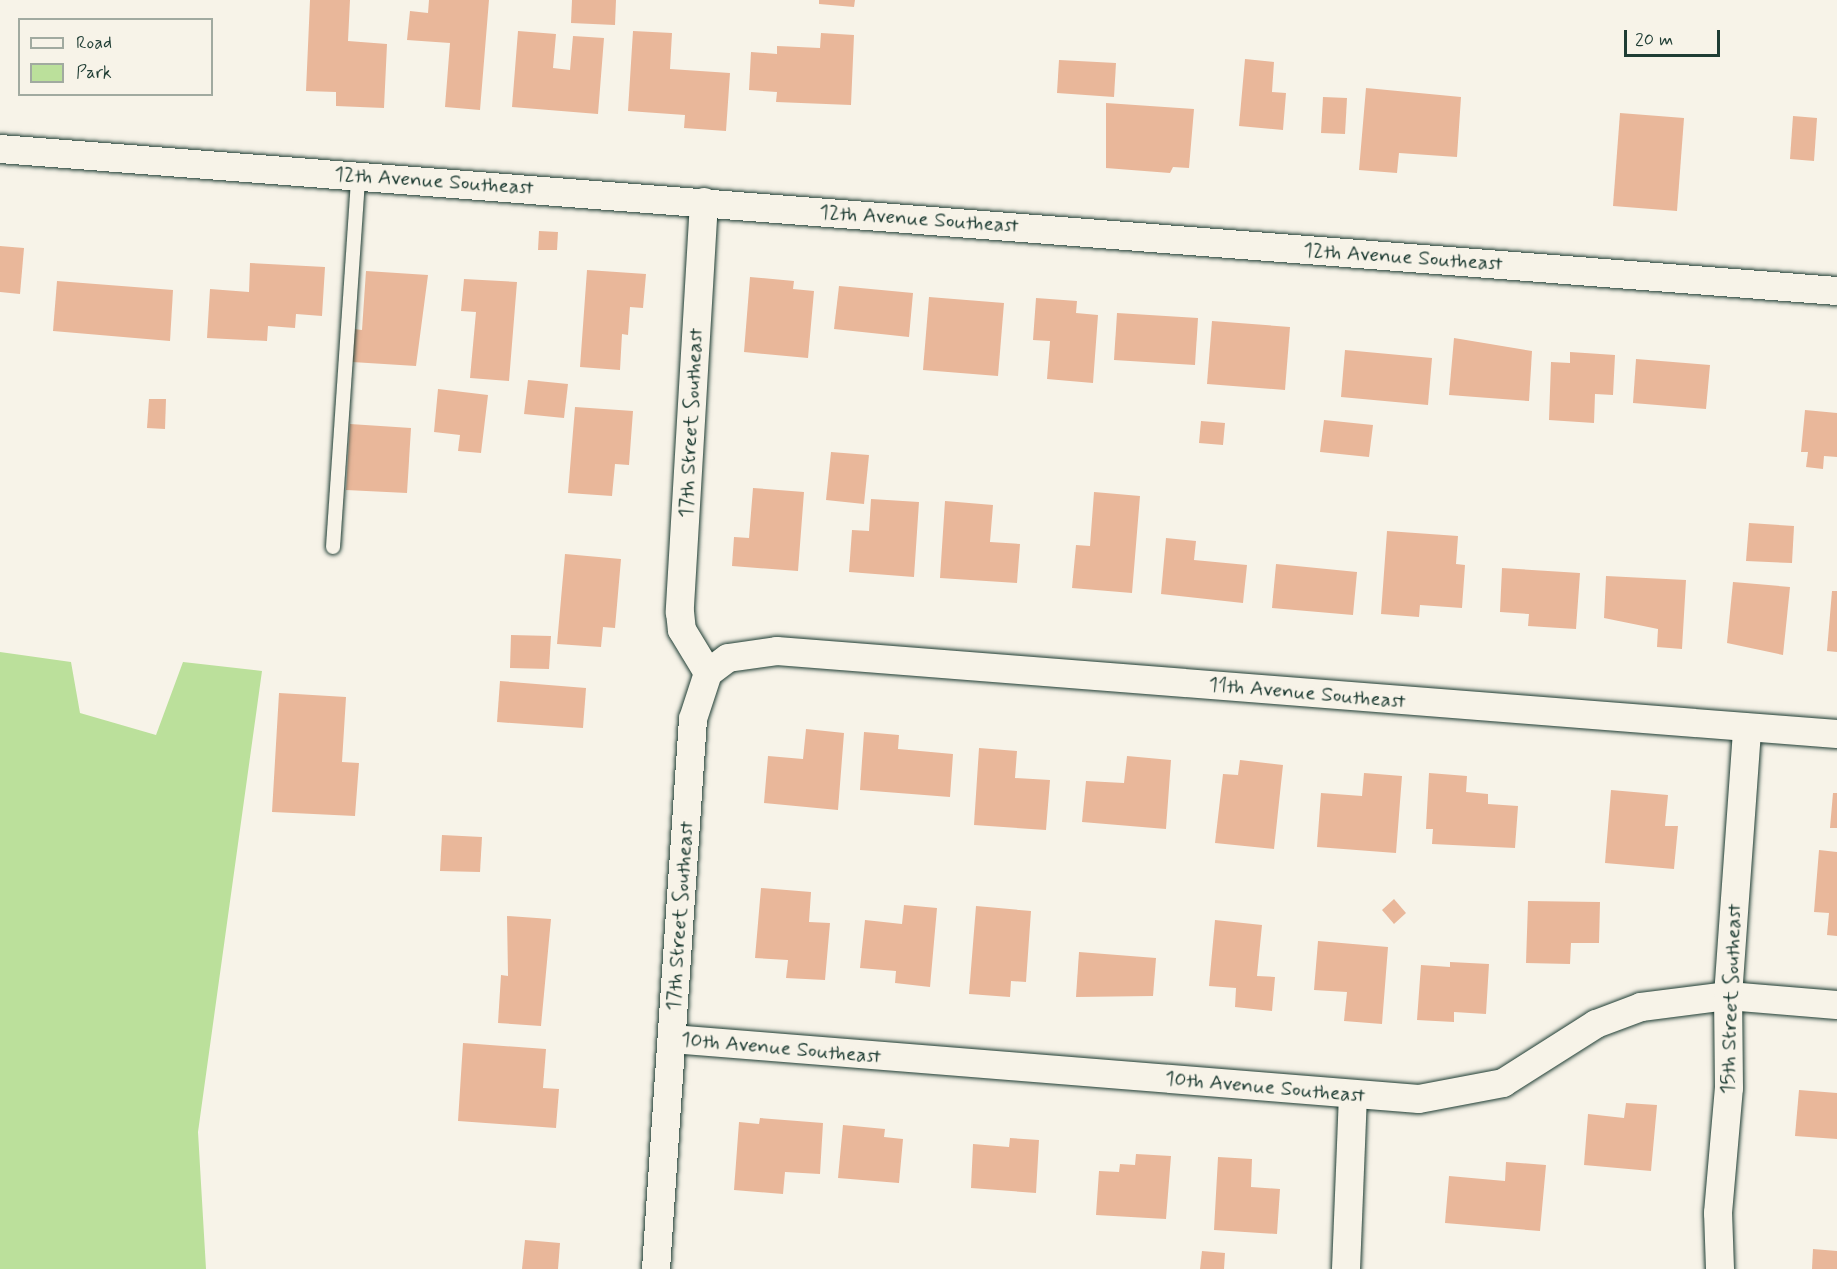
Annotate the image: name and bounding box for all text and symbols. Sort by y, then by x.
legend [18,18,213,96]
scale bar [1627,18,1723,56]
text: 20 m [1635,28,1673,52]
text: Road [76,31,112,55]
text: Park [76,61,112,85]
street label: 12th Avenue Southeast [335,162,533,200]
street label: 12th Avenue Southeast [820,200,1018,238]
street label: 12th Avenue Southeast [1304,238,1502,276]
street label: 17th Street Southeast [673,328,709,518]
street label: 11th Avenue Southeast [1209,672,1405,714]
street label: 17th Street Southeast [661,820,699,1012]
street label: 15th Street Southeast [1715,903,1747,1095]
street label: 10th Avenue Southeast [682,1027,880,1069]
street label: 10th Avenue Southeast [1166,1066,1364,1108]

